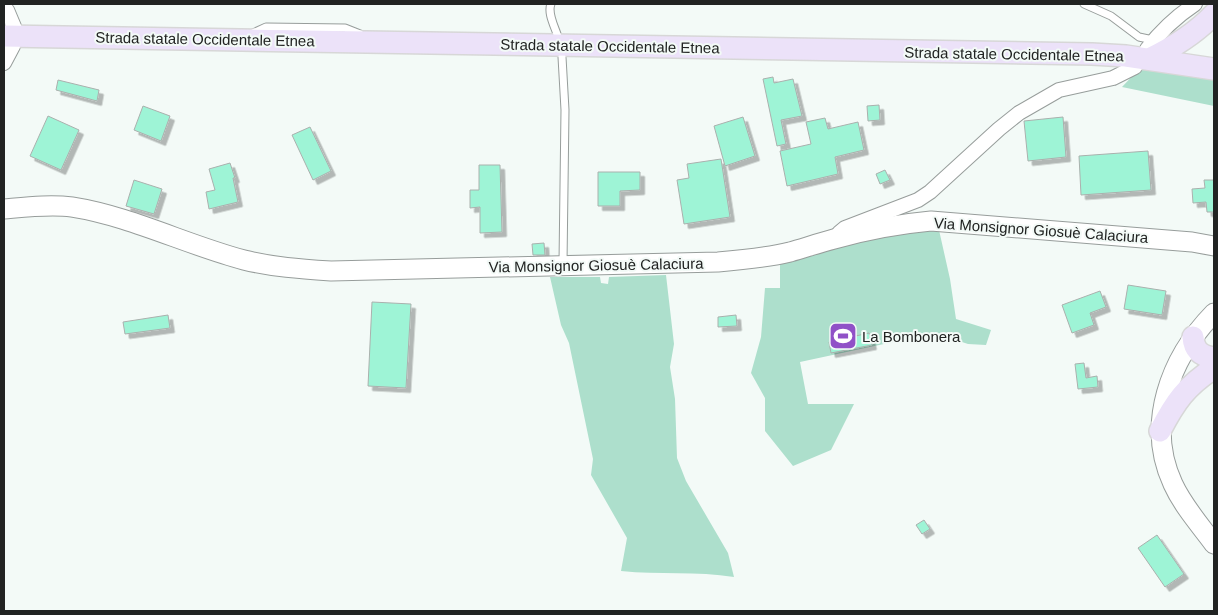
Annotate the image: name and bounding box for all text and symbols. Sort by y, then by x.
street label: Strada statale Occidentale Etnea [95,29,315,49]
street label: Strada statale Occidentale Etnea [500,36,720,56]
street label: Strada statale Occidentale Etnea [904,44,1124,64]
street label: Via Monsignor Giosuè Calaciura [933,214,1149,246]
street label: Via Monsignor Giosuè Calaciura [488,255,704,275]
sports icon: La Bombonera [828,321,858,351]
place label: La Bombonera [862,328,961,345]

